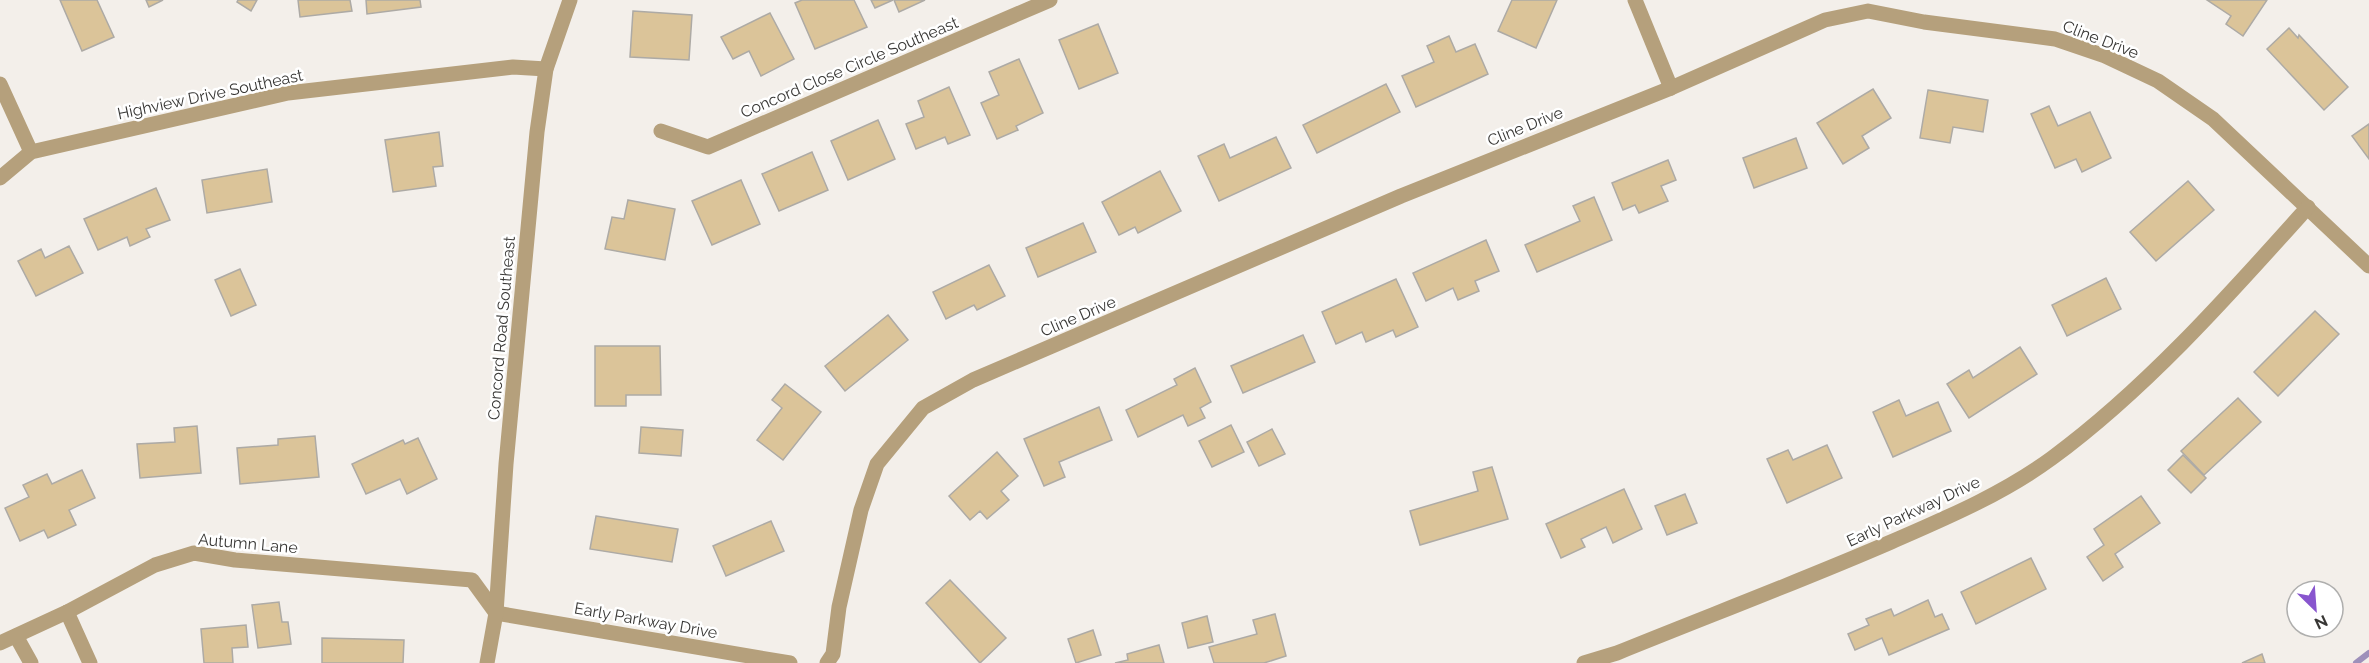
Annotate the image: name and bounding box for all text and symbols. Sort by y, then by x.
street label: Concord Close Circle Southeast [738,13,961,122]
street label: Cline Drive [2060,16,2141,63]
street label: Highview Drive Southeast [116,65,305,123]
street label: Cline Drive [1485,103,1566,150]
street label: Concord Road Southeast [484,235,519,421]
street label: Cline Drive [1038,292,1119,341]
street label: Early Parkway Drive [1844,472,1983,551]
street label: Autumn Lane [197,530,299,557]
north arrow [2285,579,2345,639]
street label: Early Parkway Drive [573,599,719,642]
text: N [2312,611,2331,633]

